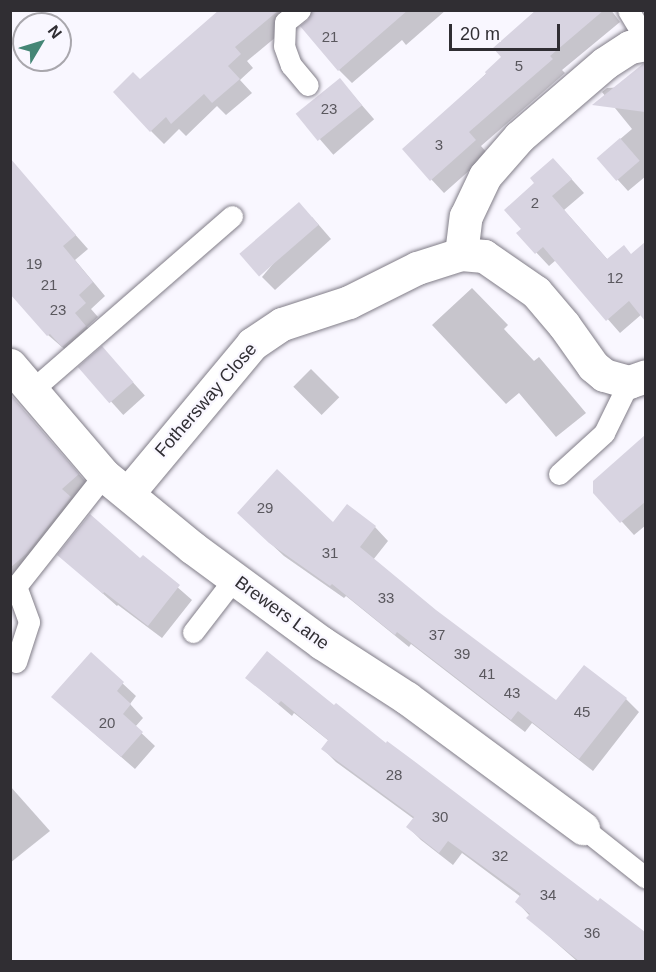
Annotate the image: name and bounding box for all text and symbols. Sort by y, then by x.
north arrow [12,12,72,72]
scale bar [452,12,563,50]
text: N [45,22,65,42]
text: 20 m [460,24,500,44]
house number: 21 [322,28,338,46]
house number: 5 [515,57,523,75]
house number: 23 [321,100,337,118]
house number: 3 [435,136,443,154]
house number: 2 [531,194,539,212]
house number: 19 [26,255,42,273]
house number: 12 [607,269,623,287]
house number: 21 [41,276,57,294]
house number: 23 [50,301,66,319]
street label: Fothersway Close [151,339,261,461]
house number: 29 [257,499,273,517]
house number: 31 [322,544,338,562]
street label: Brewers Lane [231,572,333,654]
house number: 33 [378,589,394,607]
house number: 37 [429,626,445,644]
house number: 39 [454,645,470,663]
house number: 41 [479,665,495,683]
house number: 43 [504,684,520,702]
house number: 45 [574,703,590,721]
house number: 20 [99,714,115,732]
house number: 28 [386,766,402,784]
house number: 30 [432,808,448,826]
house number: 32 [492,847,508,865]
house number: 34 [540,886,556,904]
house number: 36 [584,924,600,942]

